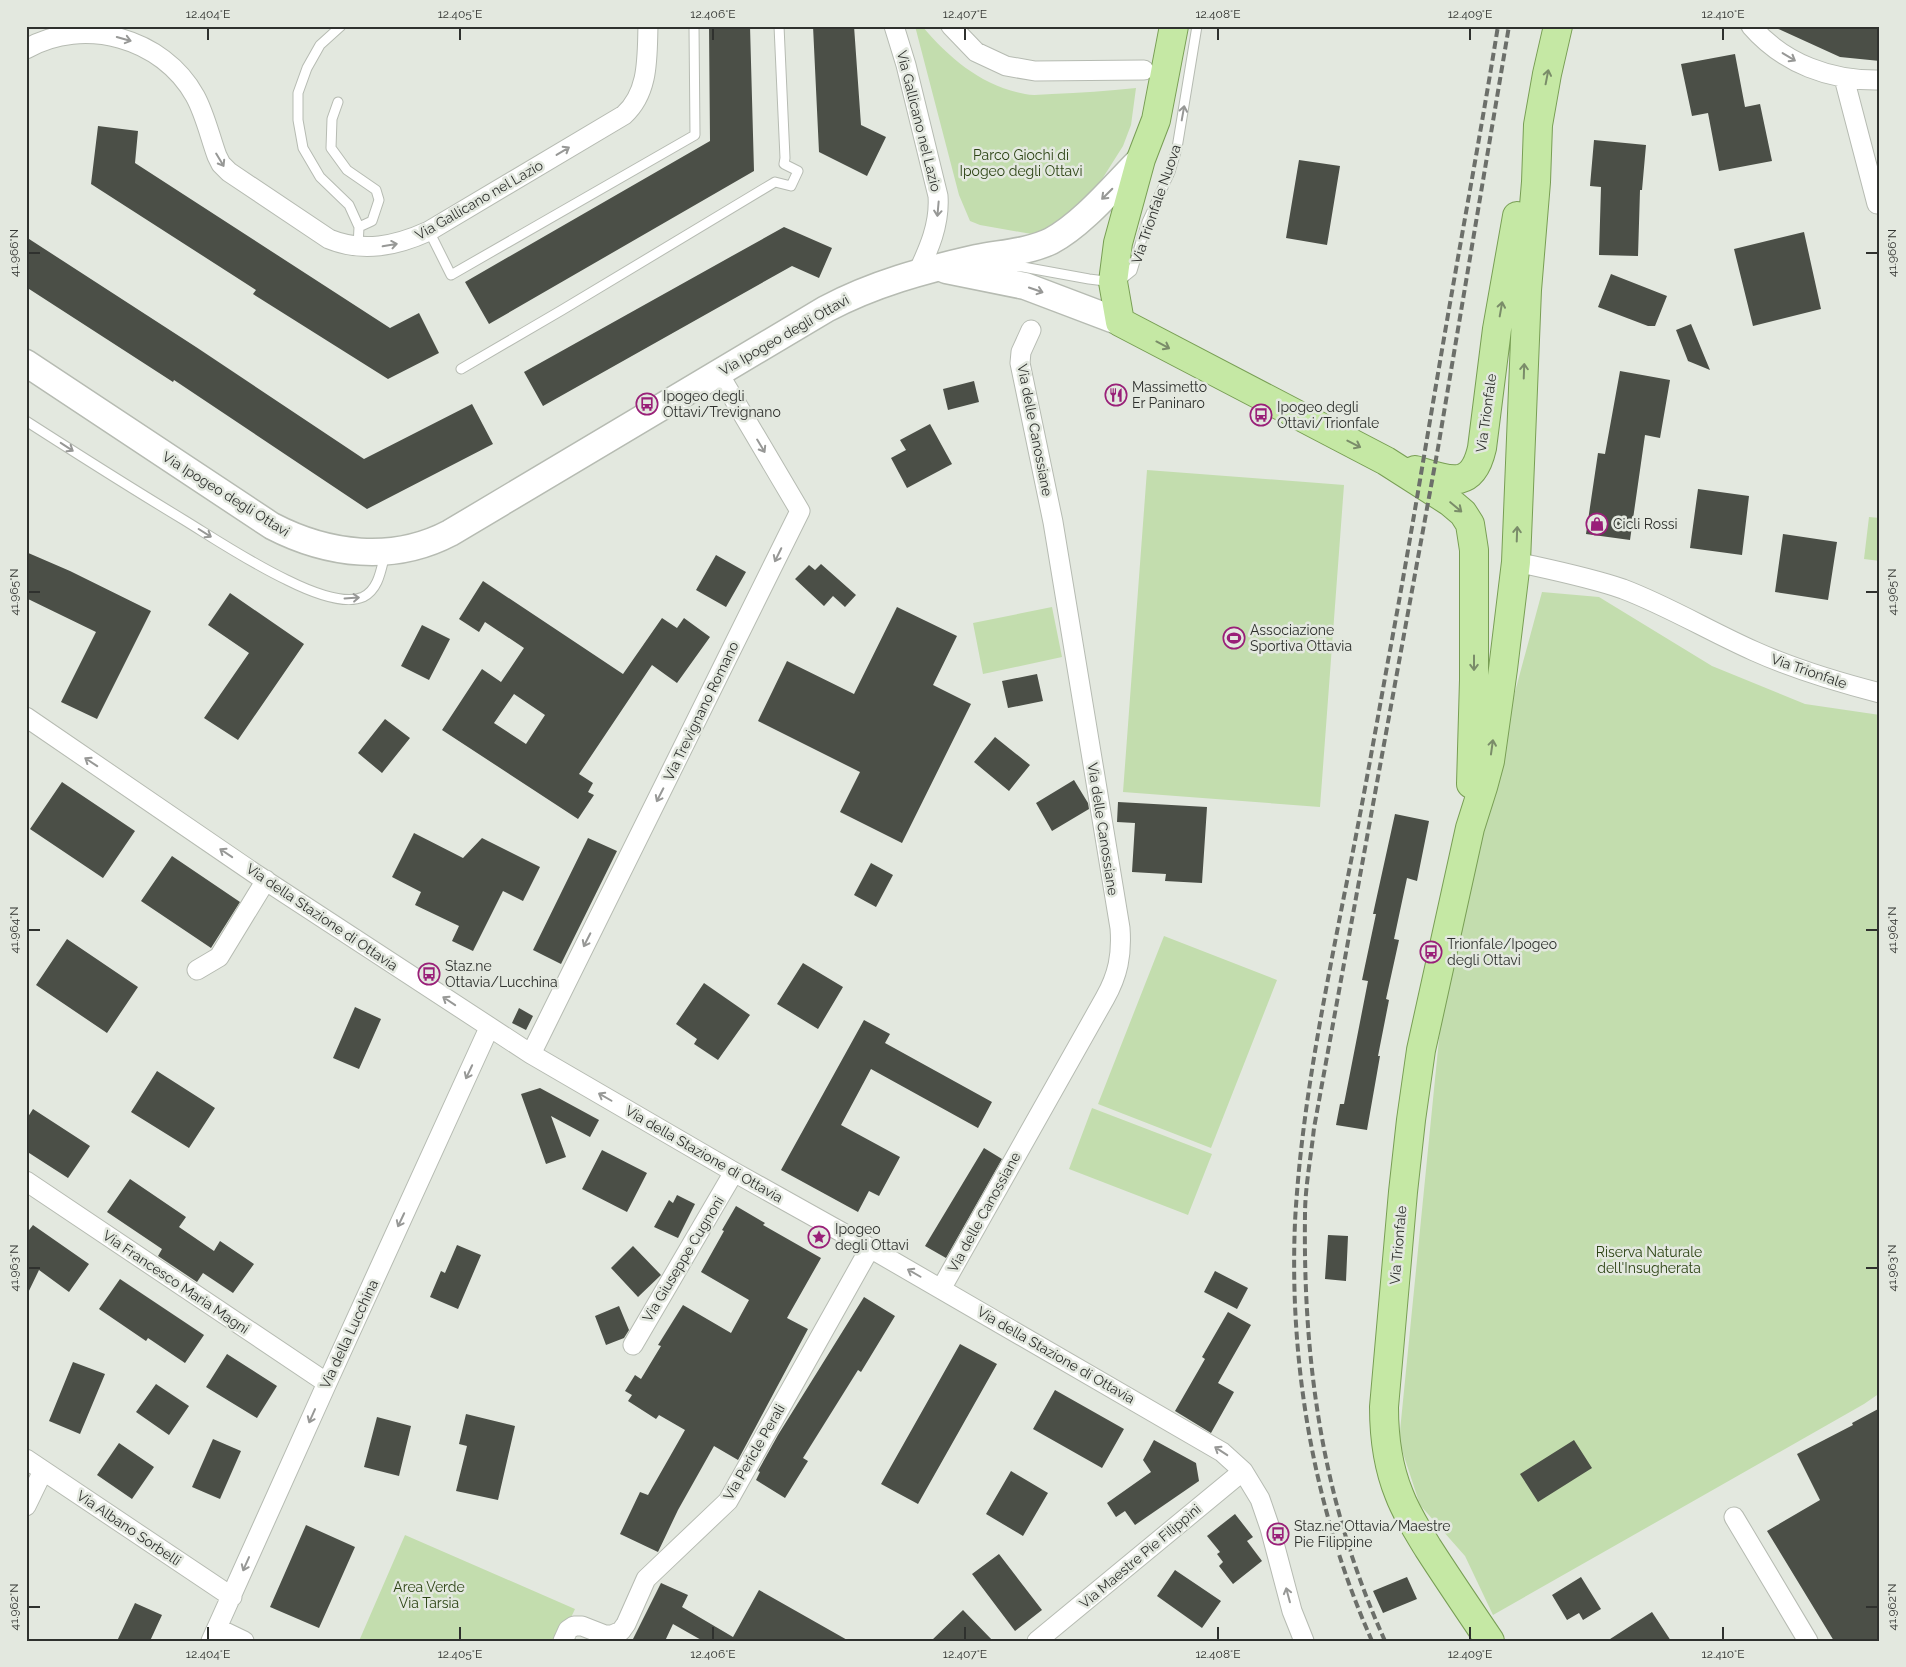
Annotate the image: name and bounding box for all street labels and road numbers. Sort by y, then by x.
street label: Via Gallicano nel Lazio [894,49,944,193]
street label: Via Trionfale Nuova [1128,142,1184,266]
street label: Via Gallicano nel Lazio [412,157,546,243]
street label: Via Ipogeo degli Ottavi [716,291,852,379]
street label: Via delle Canossiane [1014,363,1056,497]
street label: Via Trionfale [1473,373,1499,453]
street label: Via Ipogeo degli Ottavi [160,448,292,540]
street label: Via Trevignano Romano [660,639,742,783]
street label: Via Trionfale [1769,651,1849,691]
street label: Via delle Canossiane [1085,761,1121,897]
street label: Via della Stazione di Ottavia [243,860,401,974]
street label: Via della Stazione di Ottavia [622,1102,786,1206]
street label: Via delle Canossiane [944,1149,1024,1275]
street label: Via Giuseppe Cugnoni [639,1193,727,1325]
street label: Via Trionfale [1387,1205,1409,1285]
street label: Via Francesco Maria Magni [100,1227,252,1337]
street label: Via della Lucchina [317,1277,381,1391]
street label: Via della Stazione di Ottavia [974,1303,1138,1407]
street label: Via Pericle Perali [720,1401,788,1503]
street label: Via Albano Sorbelli [74,1487,184,1569]
street label: Via Maestre Pie Filippini [1076,1501,1204,1611]

